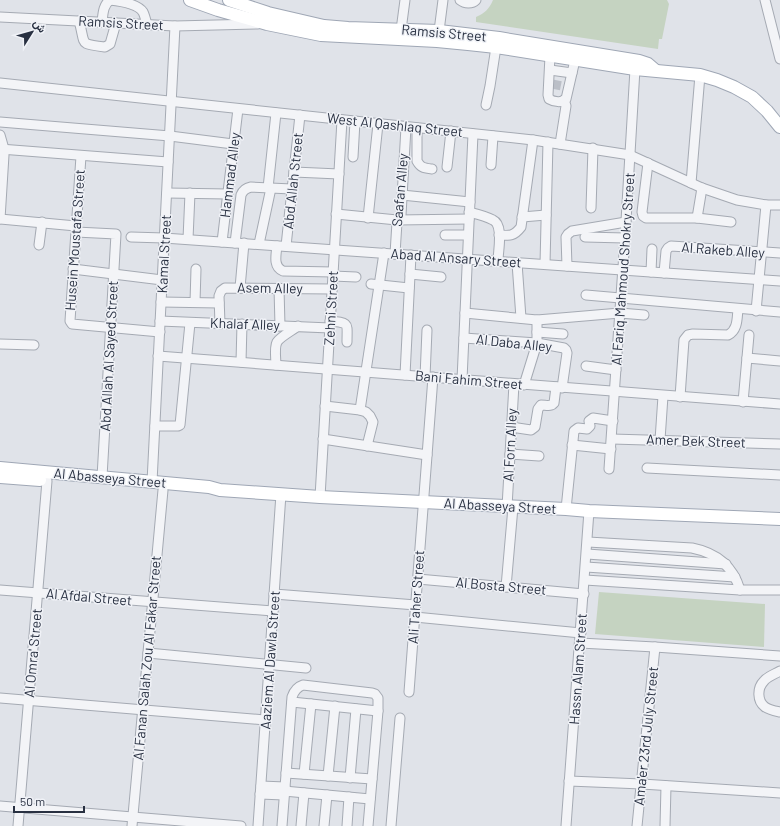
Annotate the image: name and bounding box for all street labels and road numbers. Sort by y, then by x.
street label: Ramsis Street [78,12,164,33]
street label: Ramsis Street [401,20,487,45]
street label: West Al Qashlaq Street [326,109,464,140]
street label: Hammad Alley [216,131,243,219]
street label: Abd Allah Street [279,132,306,230]
street label: Saafan Alley [388,152,411,227]
street label: Husein Moustafa Street [61,169,88,311]
street label: Al Fariq Mahmoud Shokry Street [607,172,638,366]
street label: Kamal Street [153,214,174,294]
street label: Al Rakeb Alley [681,238,766,261]
street label: Abad Al Ansary Street [390,244,522,271]
street label: Zehni Street [320,270,341,346]
street label: Asem Alley [237,278,304,297]
street label: Abd Allah Al Sayed Street [96,280,121,432]
street label: Khalaf Alley [210,314,281,333]
street label: Al Daba Alley [475,330,554,355]
street label: Bani Fahim Street [414,366,524,393]
street label: Al Forn Alley [499,407,520,482]
street label: Amer Bek Street [646,430,746,451]
street label: Al Abasseya Street [53,464,167,491]
street label: Al Abasseya Street [443,494,557,517]
street label: Ali Taher Street [404,549,427,644]
street label: Al Fanan Salah Zou Al Fakar Street [129,555,164,761]
street label: Al Bosta Street [455,573,547,598]
street label: Al Afdal Street [45,584,133,609]
street label: Aaziem Al Dawla Street [256,590,283,730]
street label: Al Omra' Street [20,608,45,698]
street label: Hassn Alam Street [565,613,590,725]
street label: Ama'er 23rd July Street [630,666,661,806]

